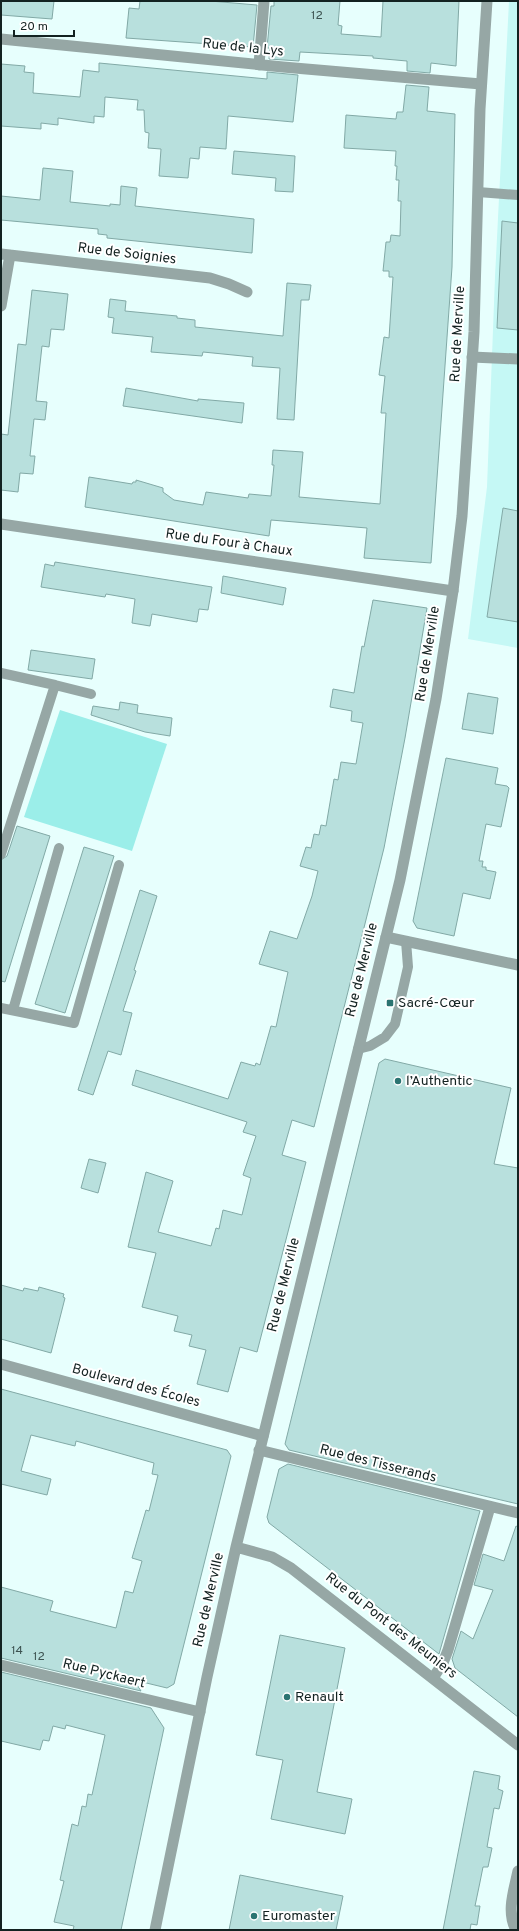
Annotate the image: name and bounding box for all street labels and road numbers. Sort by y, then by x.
street label: Rue de la Lys [201,35,285,61]
street label: Rue de Soignies [77,240,177,268]
street label: Rue de Merville [447,285,469,383]
street label: Rue du Four à Chaux [164,526,294,560]
street label: Rue de Merville [412,605,444,703]
street label: Rue de Merville [342,921,382,1019]
street label: Rue de Merville [264,1236,304,1334]
street label: Boulevard des Écoles [70,1360,202,1411]
street label: Rue des Tisserands [318,1441,438,1487]
street label: Rue de Merville [190,1551,228,1649]
street label: Rue du Pont des Meuniers [322,1569,460,1683]
street label: Rue Pyckaert [61,1656,147,1692]

